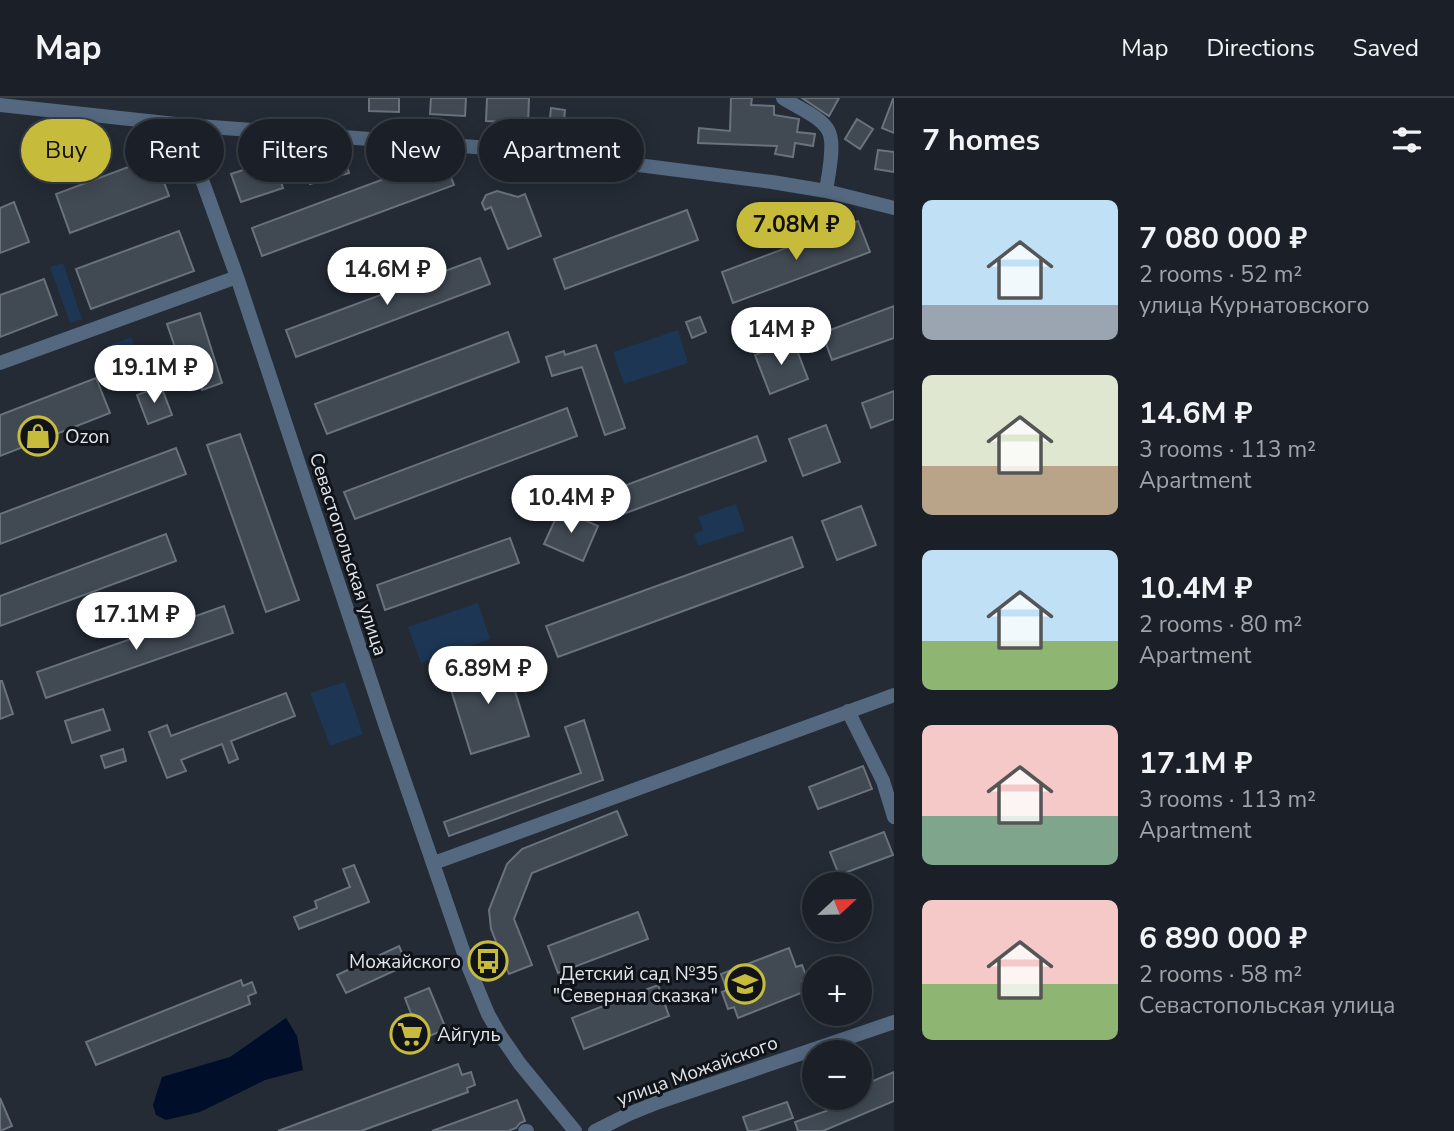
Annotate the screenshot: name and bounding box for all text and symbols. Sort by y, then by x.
text: Map [35,26,102,71]
text: Map [1121,32,1168,64]
text: Directions [1206,32,1315,64]
text: Saved [1353,32,1419,64]
chip: Buy [21,119,111,182]
chip: Rent [125,119,224,182]
chip: Filters [238,119,352,182]
chip: New [366,119,465,182]
chip: Apartment [479,119,644,182]
text: 7 homes [922,120,1040,161]
icon: filters [1388,121,1426,159]
pin: 7.08M ₽ [731,202,861,262]
text: 7.08M ₽ [752,209,840,240]
text: 7 080 000 ₽ [1139,218,1307,259]
icon: home [978,228,1062,312]
pin: 14.6M ₽ [322,248,452,307]
text: 14.6M ₽ [343,254,431,285]
text: 2 rooms · 52 m² [1139,259,1302,290]
text: улица Курнатовского [1139,290,1370,321]
pin: 14M ₽ [732,308,830,367]
text: 14M ₽ [747,314,815,345]
pin: 19.1M ₽ [89,345,219,405]
text: 19.1M ₽ [110,352,198,383]
text: 14.6M ₽ [1139,393,1253,434]
icon: home [978,403,1062,487]
shop icon: Ozon [17,415,59,457]
place label: Ozon [65,424,110,450]
text: 3 rooms · 113 m² [1139,434,1316,465]
street label: Севастопольская улица [303,450,393,659]
text: Apartment [1139,465,1251,496]
pin: 10.4M ₽ [506,476,636,535]
text: 10.4M ₽ [527,482,615,513]
text: 10.4M ₽ [1139,568,1253,609]
icon: home [978,578,1062,662]
pin: 17.1M ₽ [71,592,201,652]
text: 17.1M ₽ [92,599,180,630]
text: 2 rooms · 80 m² [1139,609,1302,640]
text: Apartment [1139,640,1251,671]
pin: 6.89M ₽ [423,646,553,706]
text: 6.89M ₽ [444,653,532,684]
text: 17.1M ₽ [1139,743,1253,784]
icon: home [978,753,1062,837]
text: 3 rooms · 113 m² [1139,784,1316,815]
text: Apartment [1139,815,1251,846]
north arrow [802,872,872,942]
map controls [802,872,872,1110]
text: 6 890 000 ₽ [1139,918,1307,959]
icon: home [978,928,1062,1012]
bus stop icon: Можайского [467,940,509,982]
place label: Можайского [349,949,461,975]
button: + [802,956,872,1026]
text: 2 rooms · 58 m² [1139,959,1302,990]
place label: Детский сад №35 "Северная сказка" [553,961,718,1009]
school or university icon: Детский сад №35 "Северная сказка" [724,963,766,1005]
text: Севастопольская улица [1139,990,1395,1021]
supermarket icon: Айгуль [389,1013,431,1055]
place label: Айгуль [437,1022,501,1048]
street label: улица Можайского [613,1030,782,1112]
button: − [802,1040,872,1110]

